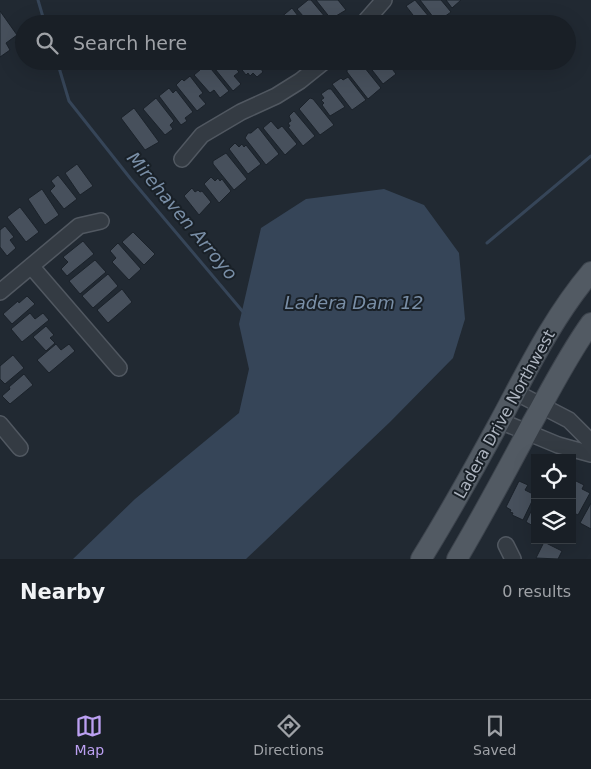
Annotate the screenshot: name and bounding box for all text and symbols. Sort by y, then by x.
search box [15,15,576,70]
icon: search [33,29,61,57]
text: Search here [73,32,187,54]
water label: Mirehaven Arroyo [123,148,242,284]
water label: Ladera Dam 12 [285,292,423,313]
street label: Ladera Drive Northwest [450,326,559,502]
map controls [531,454,576,544]
button: locate [531,454,576,499]
button: layers [531,499,576,544]
text: Nearby [20,580,105,604]
text: 0 results [502,582,571,601]
tab: Map [75,712,104,758]
tab: Directions [253,712,324,758]
tab: Saved [473,712,516,758]

